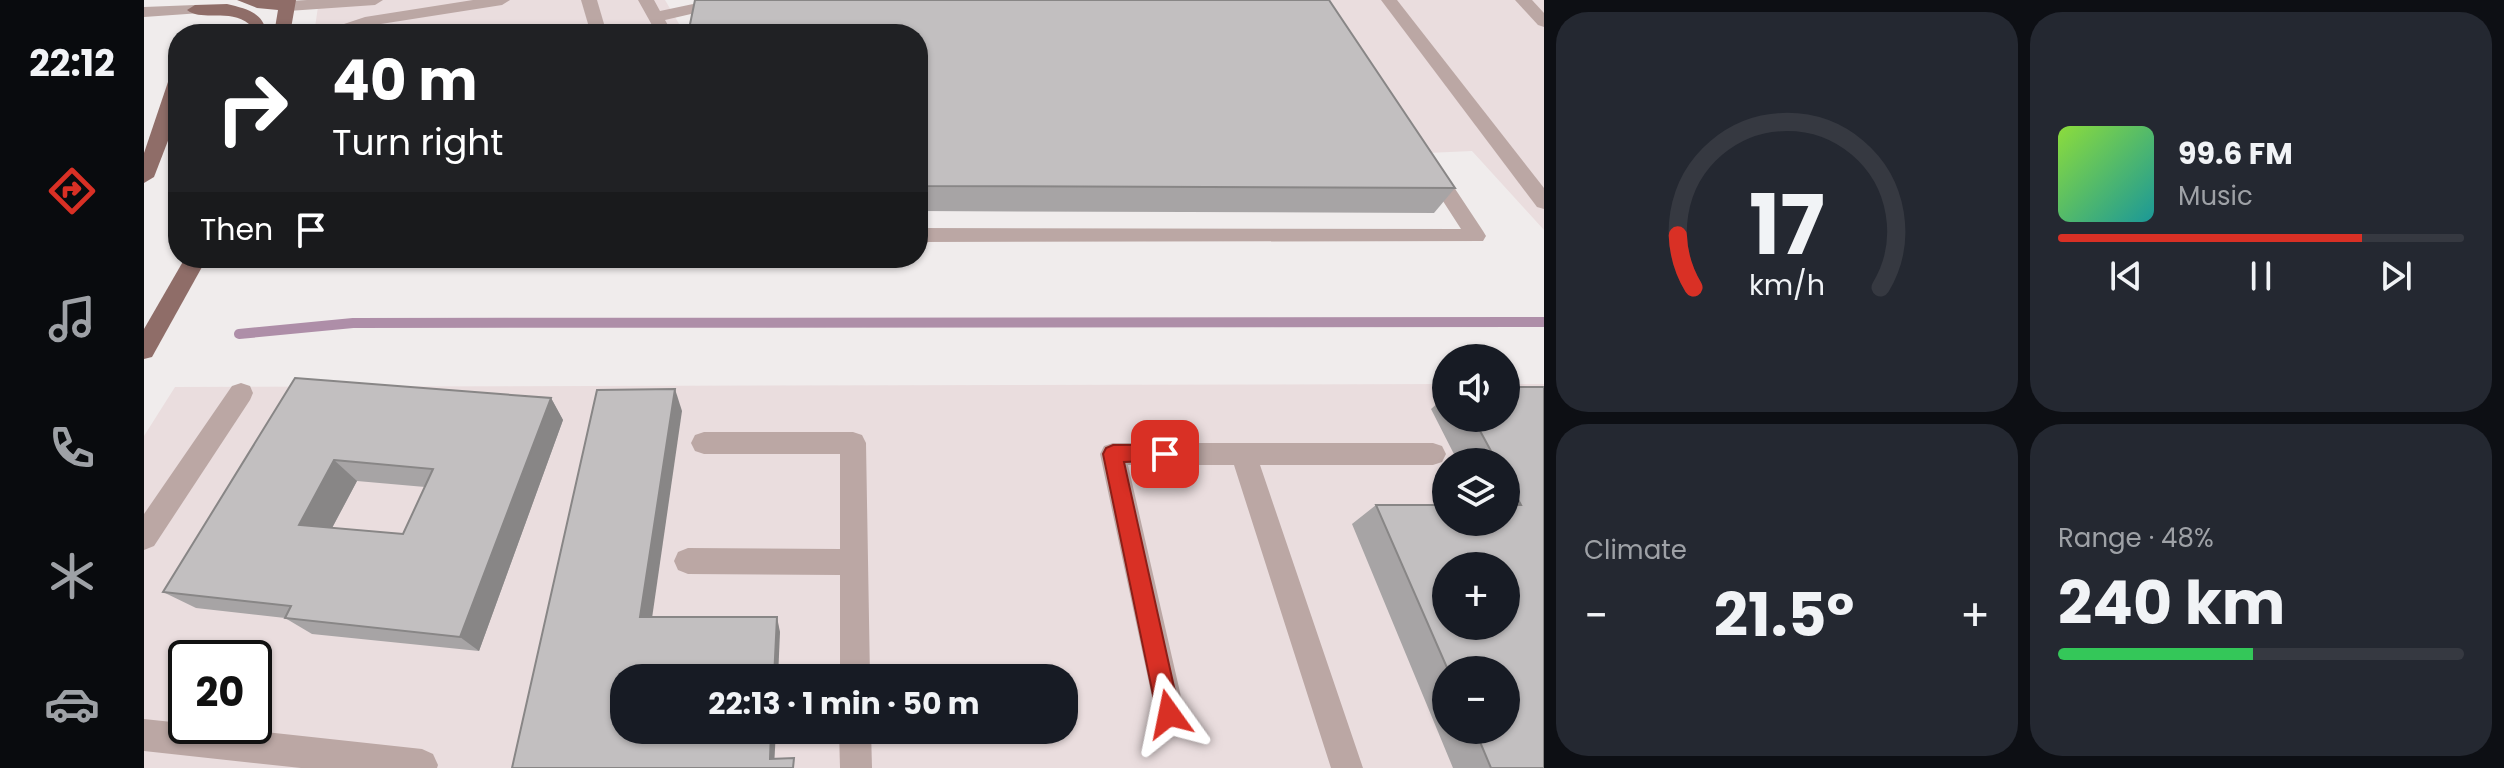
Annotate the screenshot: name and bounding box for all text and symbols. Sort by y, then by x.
text: 22:12 [29,38,115,89]
text: 40 m [332,41,478,120]
icon: right [200,56,304,160]
text: Turn right [332,117,503,168]
text: 99.6 FM [2178,132,2293,175]
icon: directions [44,163,100,219]
text: 17 [1749,166,1825,282]
text: Music [2178,178,2253,214]
text: Then [200,208,273,251]
icon: arrive [289,208,333,252]
icon: previous [2104,254,2148,298]
icon: pause [2239,254,2283,298]
icon: next [2374,254,2418,298]
text: km/h [1749,265,1825,305]
icon: music [44,291,100,347]
map controls [1432,344,1520,744]
button: sound [1432,344,1520,432]
icon: phone [44,420,100,476]
pin [1131,420,1199,488]
icon: arrive [1143,432,1187,476]
button: layers [1432,448,1520,536]
text: Range · 48% [2058,520,2214,556]
text: Climate [1584,532,1687,568]
icon: climate [44,548,100,604]
button: + [1432,552,1520,640]
text: 240 km [2058,561,2285,645]
text: 21.5° [1714,573,1854,657]
text: − [1584,585,1608,646]
text: + [1960,585,1990,646]
speed limit sign: 20 [168,640,272,744]
button: − [1432,656,1520,744]
position arrow [1127,672,1211,756]
icon: car [44,676,100,732]
text: 22:13 · 1 min · 50 m [708,682,980,725]

